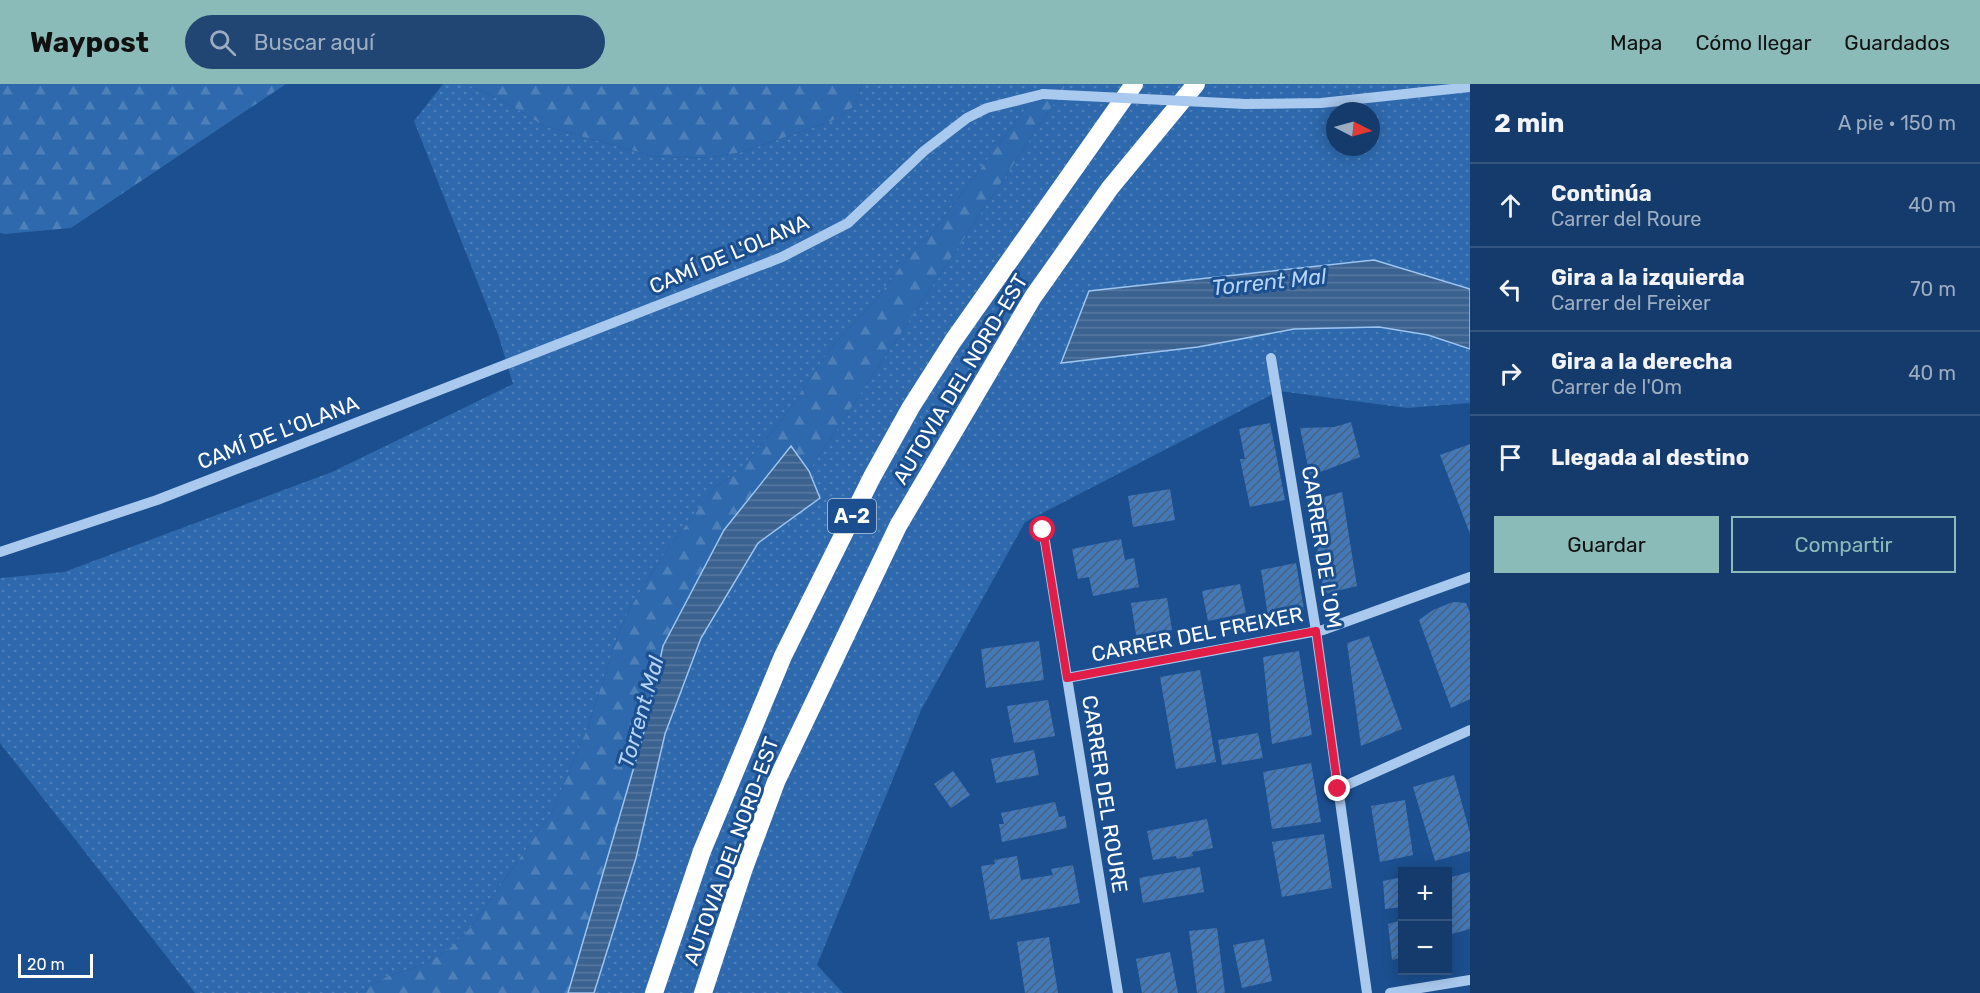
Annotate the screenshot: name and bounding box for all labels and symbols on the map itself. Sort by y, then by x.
north arrow [1326,102,1380,156]
street label: CAMÍ DE L'OLANA [646,209,812,299]
water label: Torrent Mal [1210,262,1328,301]
street label: AUTOVIA DEL NORD-EST [887,269,1033,489]
street label: CAMÍ DE L'OLANA [194,390,362,474]
street label: CARRER DE L'OM [1297,464,1347,630]
road number: A-2 [828,499,876,533]
route start [1029,516,1055,542]
street label: CARRER DEL FREIXER [1089,601,1305,667]
water label: Torrent Mal [612,652,670,771]
street label: CARRER DEL ROURE [1077,693,1133,895]
street label: AUTOVIA DEL NORD-EST [678,734,784,968]
route end [1324,775,1350,801]
scale bar [18,951,93,978]

